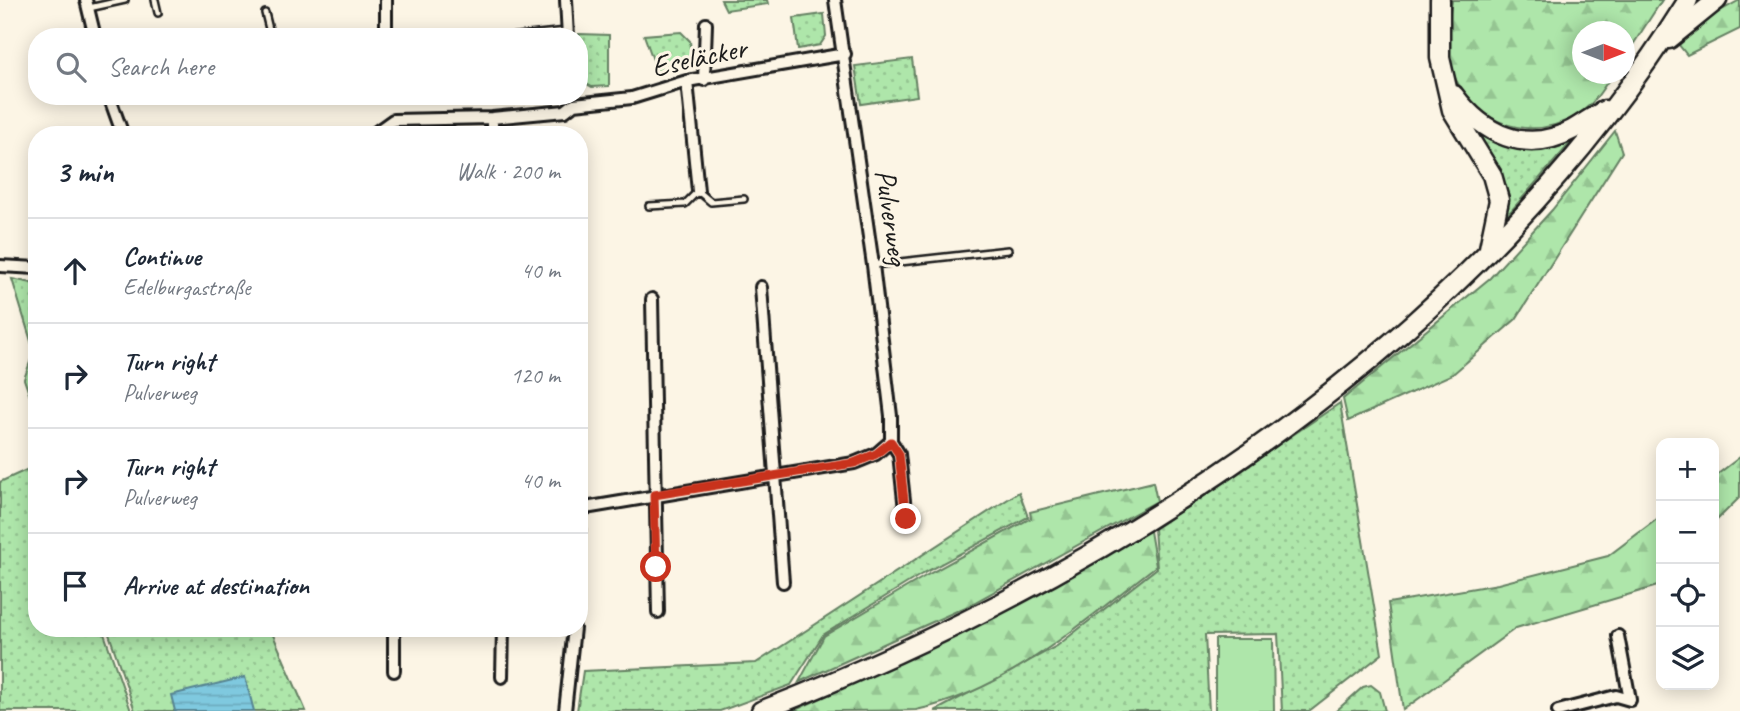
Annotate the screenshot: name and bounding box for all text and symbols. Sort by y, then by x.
north arrow [1572,21,1635,84]
search box [28,28,588,105]
street label: Eseläcker [648,28,752,86]
icon: search [52,48,90,86]
text: Search here [108,50,214,83]
text: 3 min [56,153,113,191]
text: Walk · 200 m [456,157,560,186]
street label: Pulverweg [867,167,918,269]
text: Continue [123,240,201,273]
icon: ahead [56,252,94,290]
text: 40 m [521,256,560,285]
text: Edelburgastraße [123,273,250,302]
text: Turn right [123,345,214,378]
icon: right [56,357,94,395]
text: 120 m [511,361,560,390]
text: Pulverweg [123,378,197,407]
map controls [1656,438,1719,690]
button: + [1656,438,1719,501]
text: Turn right [123,450,214,483]
icon: right [56,462,94,500]
text: 40 m [521,466,560,495]
text: Pulverweg [123,483,197,512]
button: − [1656,501,1719,564]
route end [890,503,921,534]
route start [640,551,671,582]
button: locate [1656,564,1719,627]
icon: arrive [56,567,94,605]
text: Arrive at destination [123,569,309,602]
button: layers [1656,627,1719,690]

